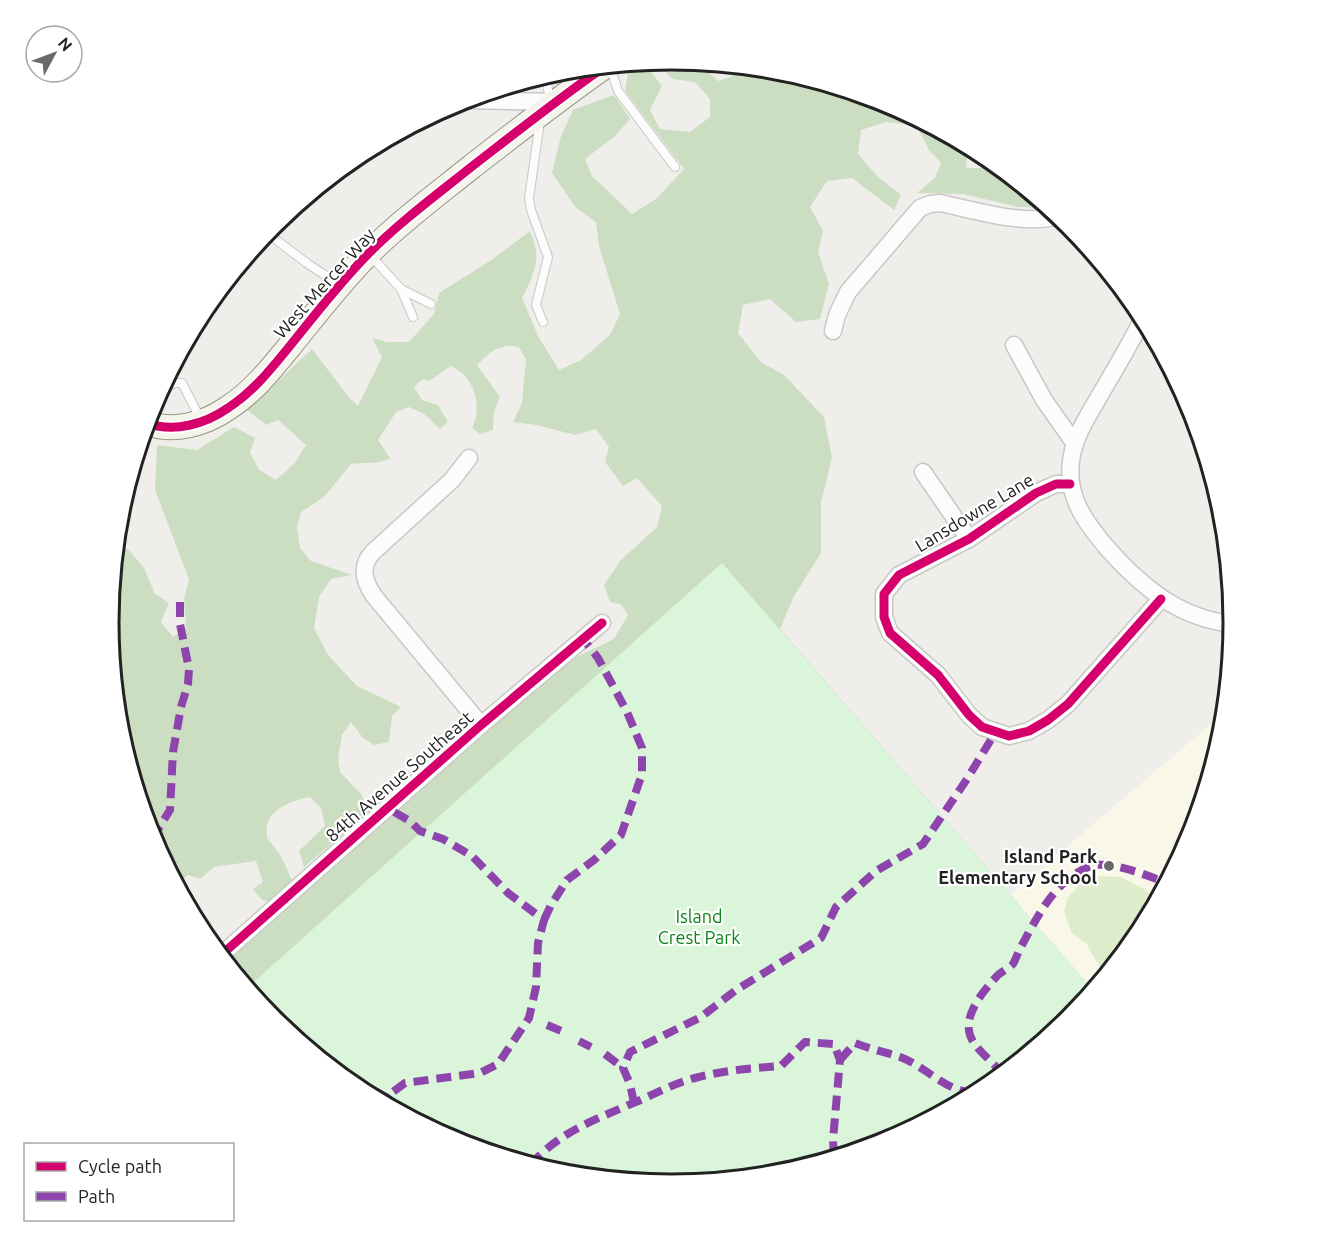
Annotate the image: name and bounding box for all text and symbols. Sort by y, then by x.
north arrow [24,24,84,84]
text: N [55,34,76,55]
street label: West Mercer Way [269,224,379,342]
street label: Lansdowne Lane [911,469,1037,555]
street label: 84th Avenue Southeast [321,707,477,845]
place label: Island Park Elementary School [938,846,1098,887]
marker: Island Park Elementary School [1102,859,1116,873]
park label: Island Crest Park [658,906,740,947]
legend [24,1143,234,1221]
text: Cycle path [78,1156,162,1176]
text: Path [78,1186,115,1206]

